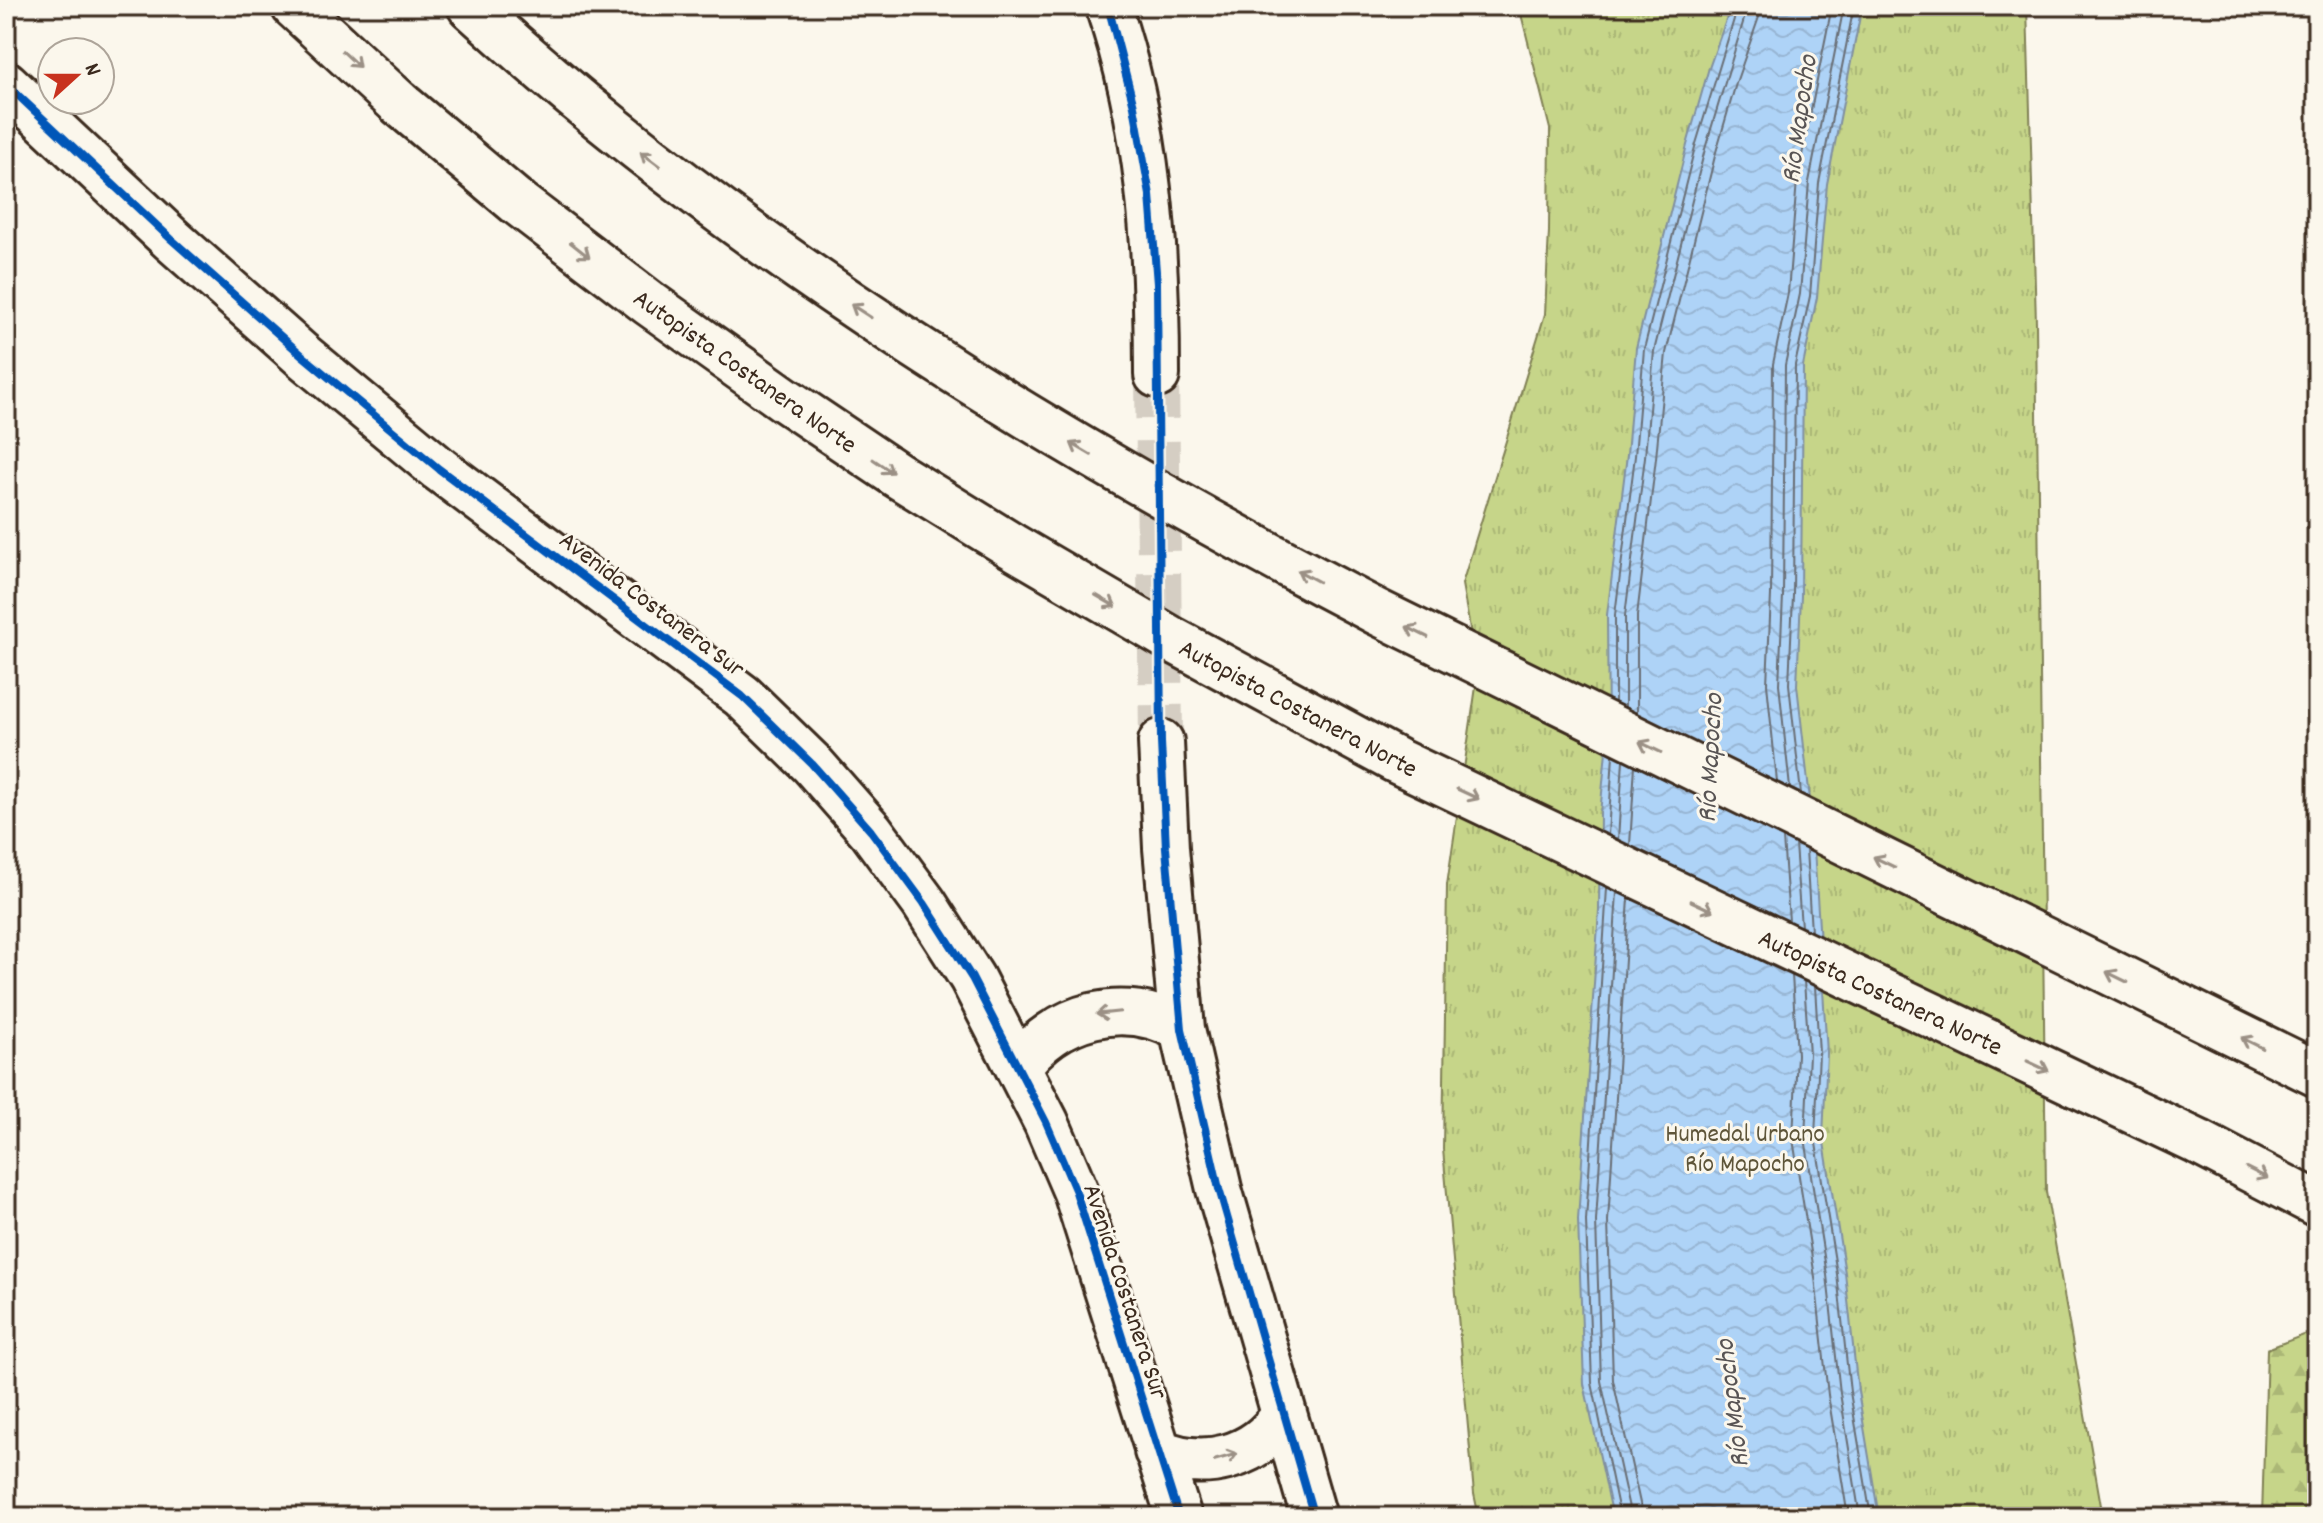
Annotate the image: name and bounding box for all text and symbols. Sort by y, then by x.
north arrow [36,36,116,116]
one-way arrow [341,49,361,67]
water label: Río Mapocho [1773,51,1831,186]
text: N [75,59,108,81]
one-way arrow [640,150,661,167]
one-way arrow [569,242,590,259]
street label: Autopista Costanera Norte [625,282,863,464]
one-way arrow [850,303,873,319]
one-way arrow [1070,441,1093,457]
one-way arrow [872,458,894,474]
street label: Avenida Costanera Sur [550,524,752,688]
one-way arrow [1297,568,1320,584]
one-way arrow [1094,593,1117,609]
one-way arrow [1406,624,1430,639]
street label: Autopista Costanera Norte [1171,631,1423,789]
water label: Río Mapocho [1690,691,1736,824]
one-way arrow [1639,739,1663,754]
one-way arrow [1455,787,1479,802]
one-way arrow [1872,853,1896,869]
one-way arrow [1690,899,1714,914]
street label: Autopista Costanera Norte [1751,921,2008,1067]
one-way arrow [2105,968,2129,984]
one-way arrow [1095,1005,1121,1020]
one-way arrow [2240,1035,2264,1050]
one-way arrow [2026,1059,2050,1074]
park label: Humedal Urbano Río Mapocho [1665,1117,1825,1184]
one-way arrow [2245,1166,2269,1182]
street label: Avenida Costanera Sur [1071,1180,1176,1405]
water label: Río Mapocho [1707,1335,1763,1470]
one-way arrow [1213,1449,1239,1464]

